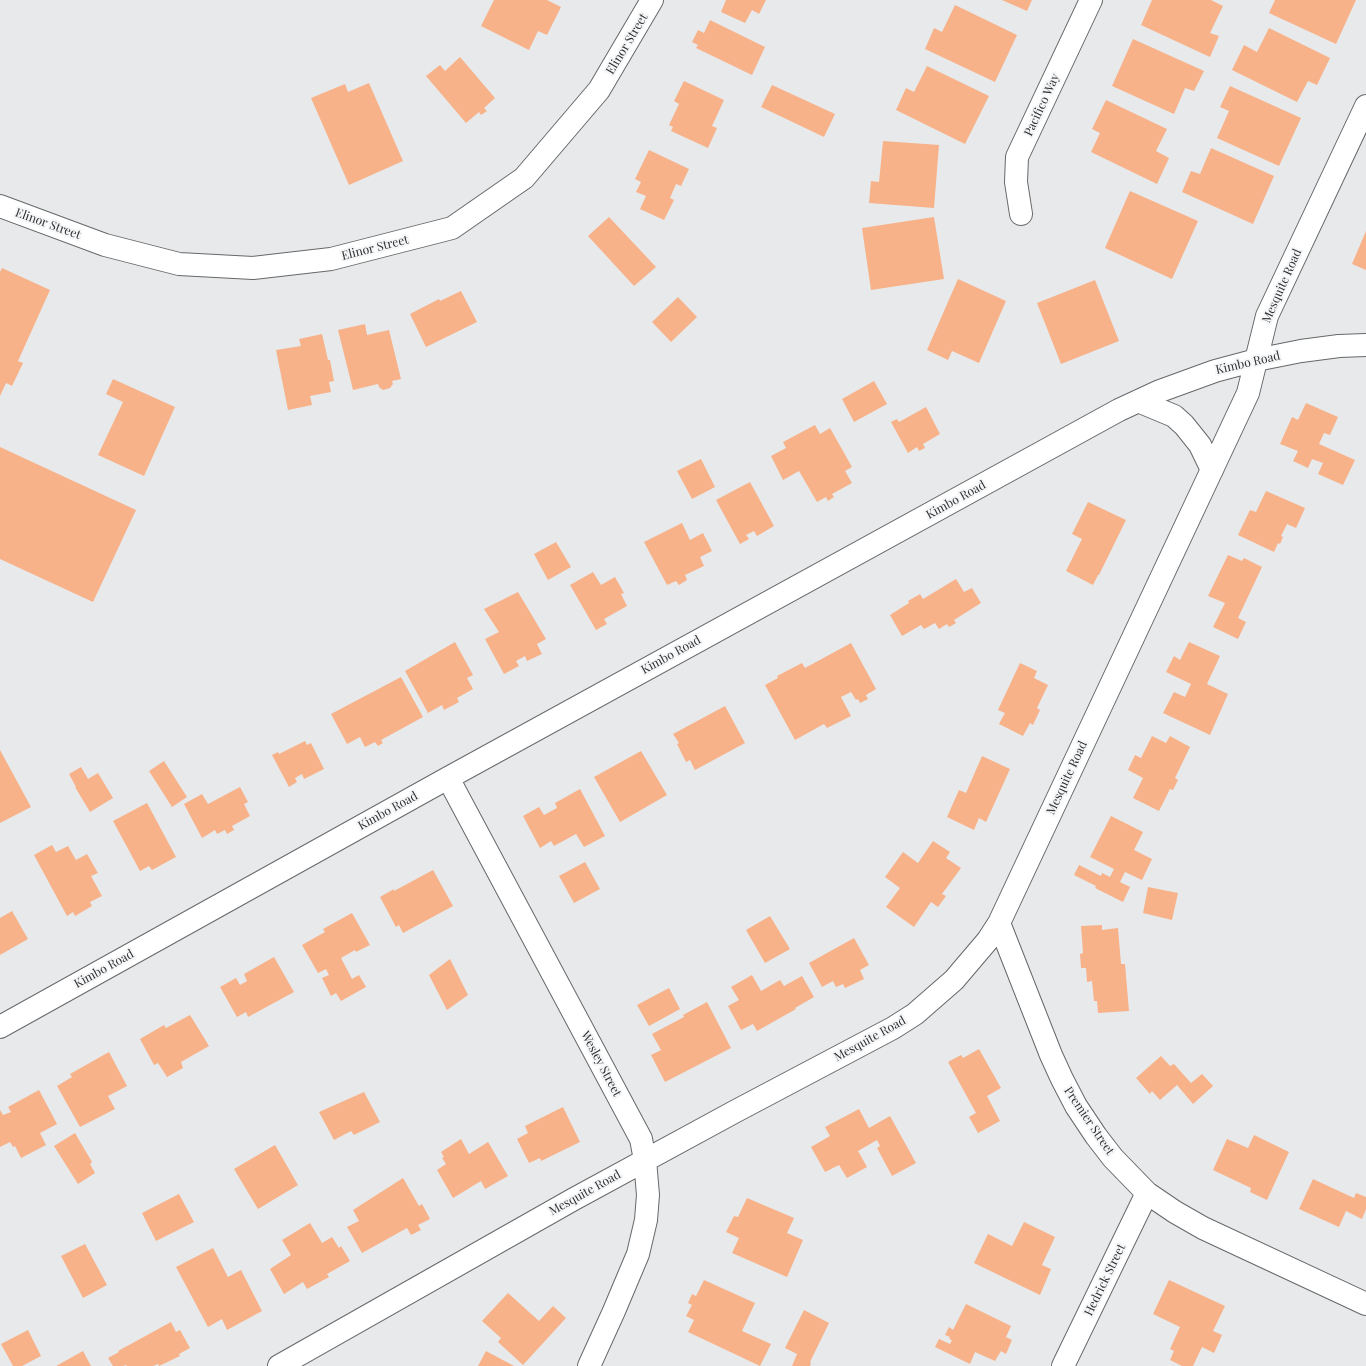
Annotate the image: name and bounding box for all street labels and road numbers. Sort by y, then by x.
street label: Elinor Street [603,11,651,77]
street label: Pacifico Way [1021,71,1063,139]
street label: Elinor Street [13,206,83,242]
street label: Elinor Street [340,233,410,263]
street label: Mesquite Road [1259,247,1305,325]
street label: Kimbo Road [1214,349,1282,377]
street label: Kimbo Road [924,478,988,522]
street label: Kimbo Road [639,633,703,677]
street label: Mesquite Road [1044,739,1090,817]
street label: Kimbo Road [356,789,420,833]
street label: Kimbo Road [72,947,136,991]
street label: Mesquite Road [832,1013,908,1065]
street label: Wesley Street [578,1029,624,1099]
street label: Premier Street [1061,1084,1117,1158]
street label: Mesquite Road [547,1167,623,1219]
street label: Hedrick Street [1081,1242,1129,1318]

